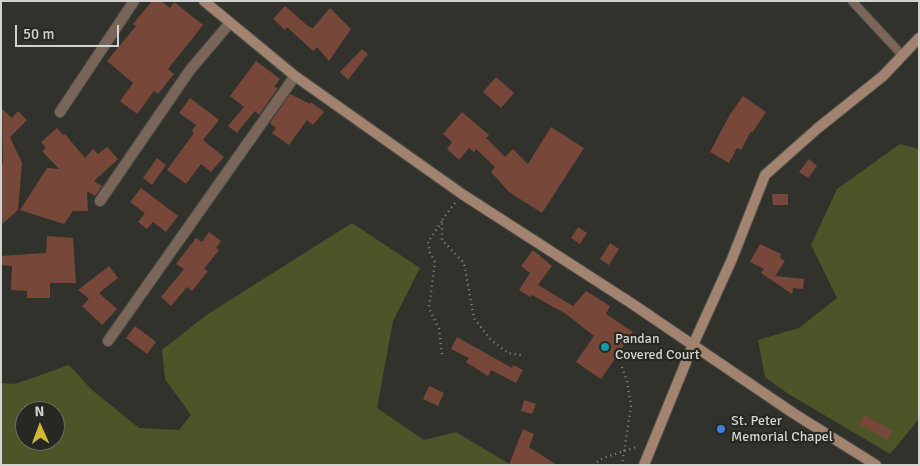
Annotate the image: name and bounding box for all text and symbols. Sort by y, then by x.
scale bar [18,15,121,47]
text: 50 m [23,25,54,43]
place label: Pandan Covered Court [615,331,700,364]
marker: Pandan Covered Court [599,341,611,353]
north arrow [15,401,65,451]
text: N [34,403,45,420]
place label: St. Peter Memorial Chapel [731,413,833,446]
marker: St. Peter Memorial Chapel [715,423,727,435]

